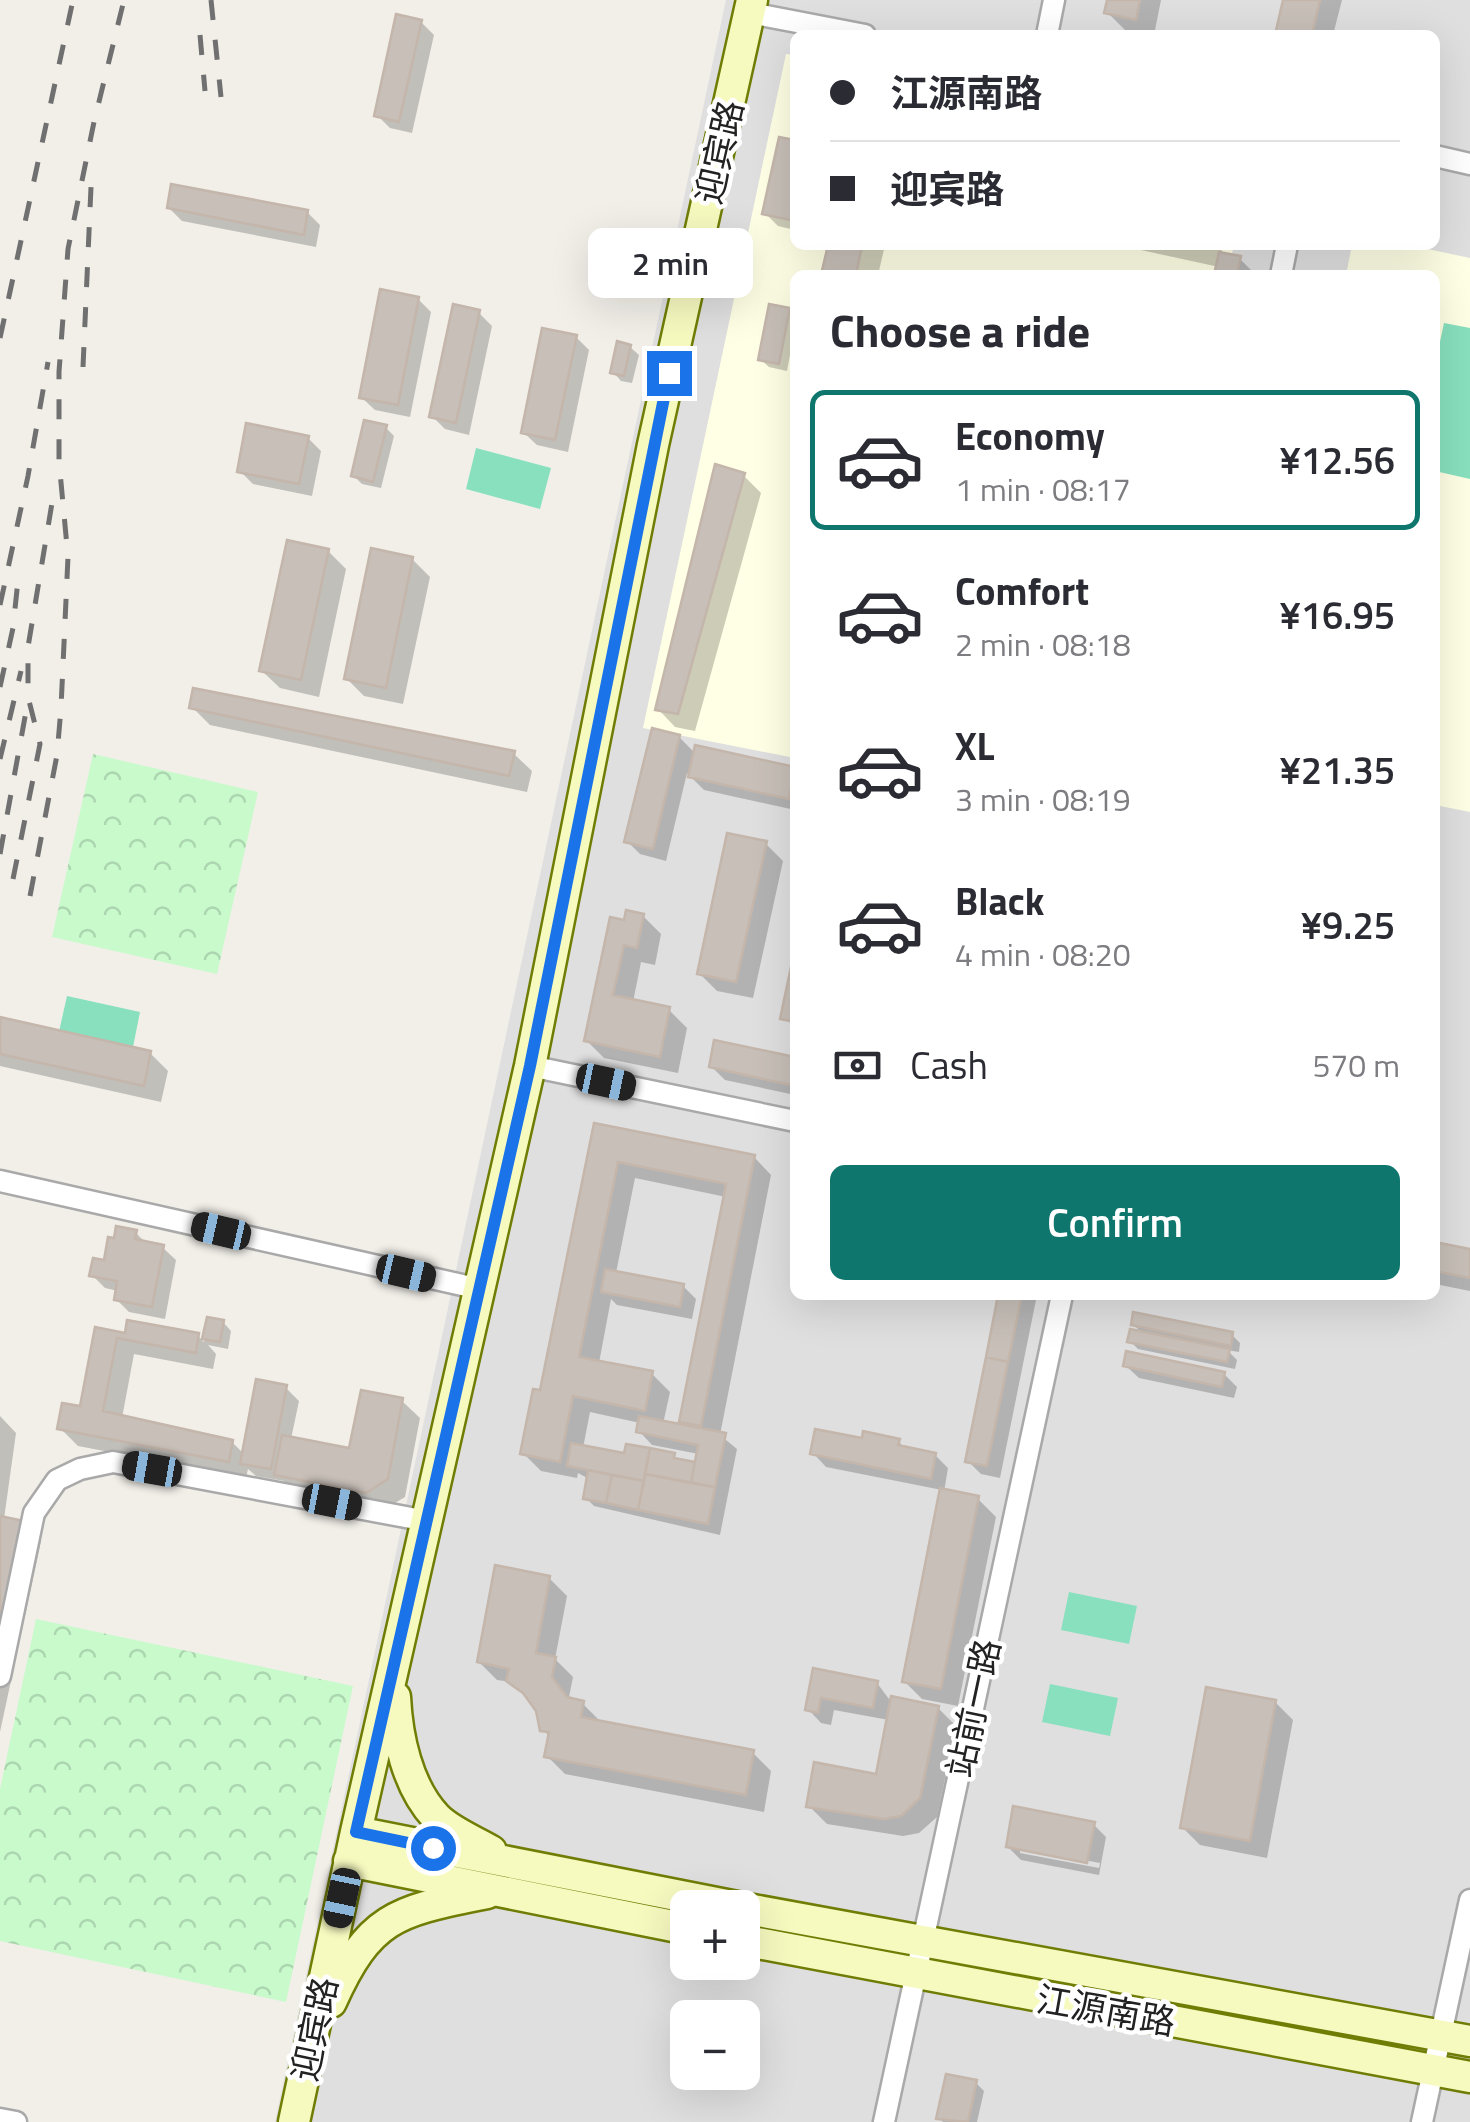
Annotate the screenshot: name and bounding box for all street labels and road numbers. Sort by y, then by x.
street label: 迎宾路 [681,95,757,209]
street label: 站前一路 [932,1634,1014,1782]
street label: 江源南路 [1032,1971,1180,2049]
street label: 迎宾路 [277,1972,351,2086]

